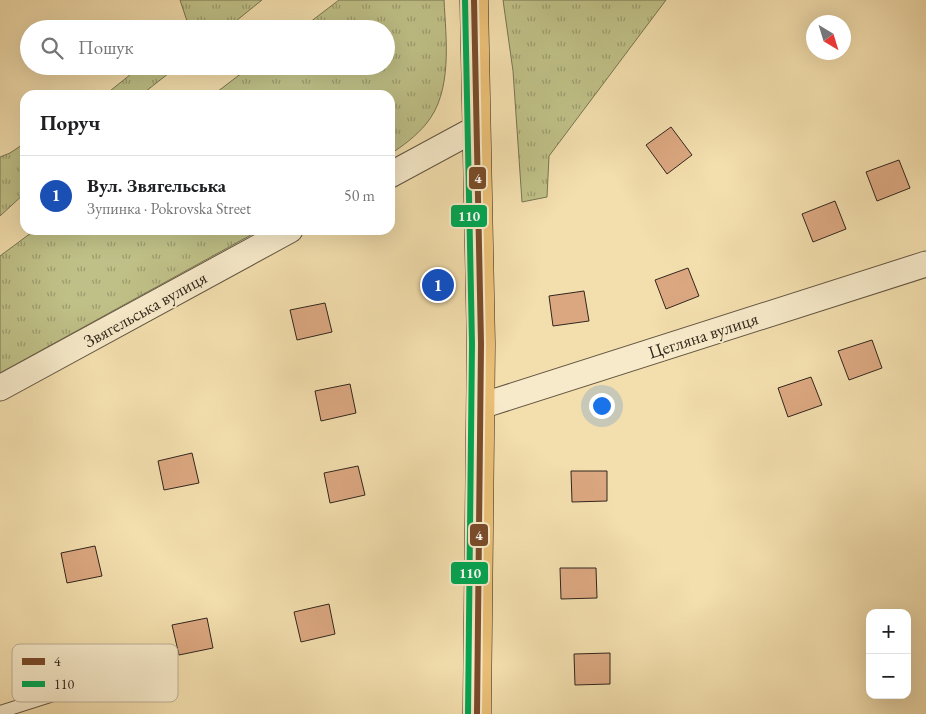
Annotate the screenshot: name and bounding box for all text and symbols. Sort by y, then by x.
north arrow [806,15,851,60]
search box [20,20,395,75]
icon: search [38,34,66,62]
text: Пошук [78,35,134,60]
text: Поруч [40,109,100,136]
line badge: 4 [468,166,487,190]
text: 4 [474,169,482,187]
text: Вул. Звягельська [87,173,226,198]
text: 1 [52,185,60,206]
text: 50 m [344,185,375,206]
text: Зупинка · Pokrovska Street [87,198,251,219]
line badge: 110 [450,204,488,228]
text: 110 [458,207,481,225]
street label: Звягельська вулиця [79,266,211,352]
pin: 1 [422,266,454,304]
street label: Цегляна вулиця [645,306,761,364]
your location [589,393,615,419]
line badge: 4 [469,523,489,547]
text: 4 [475,526,483,544]
line badge: 110 [450,561,489,585]
text: 110 [459,564,482,582]
map controls [866,609,911,699]
button: + [866,609,911,654]
legend [12,644,178,702]
text: 4 [54,652,61,670]
button: − [866,654,911,699]
text: 110 [54,675,74,693]

